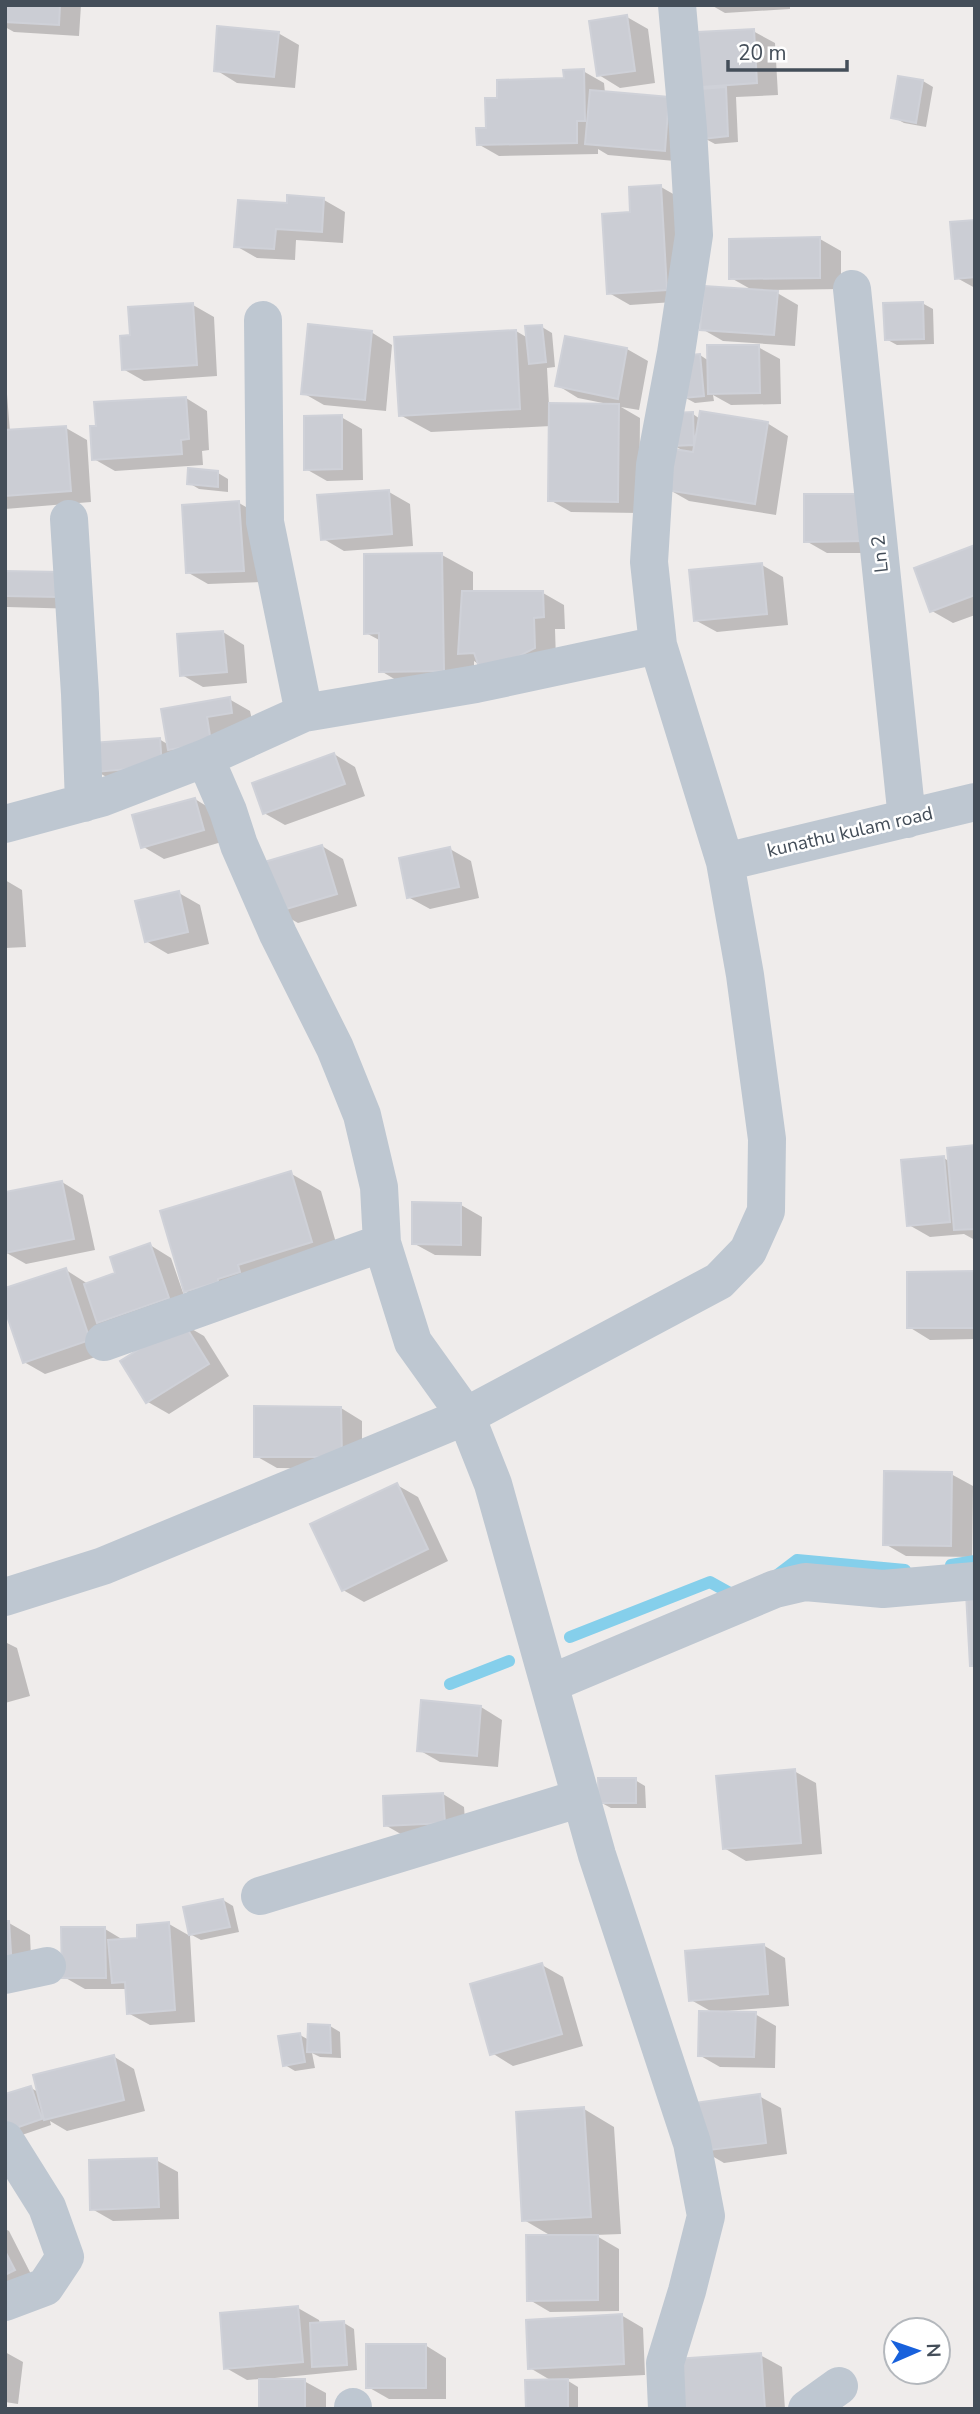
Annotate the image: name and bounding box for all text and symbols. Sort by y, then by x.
scale bar [728,28,847,72]
text: 20 m [738,39,787,67]
street label: Ln 2 [865,534,895,574]
street label: kunathu kulam road [765,800,935,864]
north arrow [882,2316,952,2386]
text: N [920,2343,946,2358]

